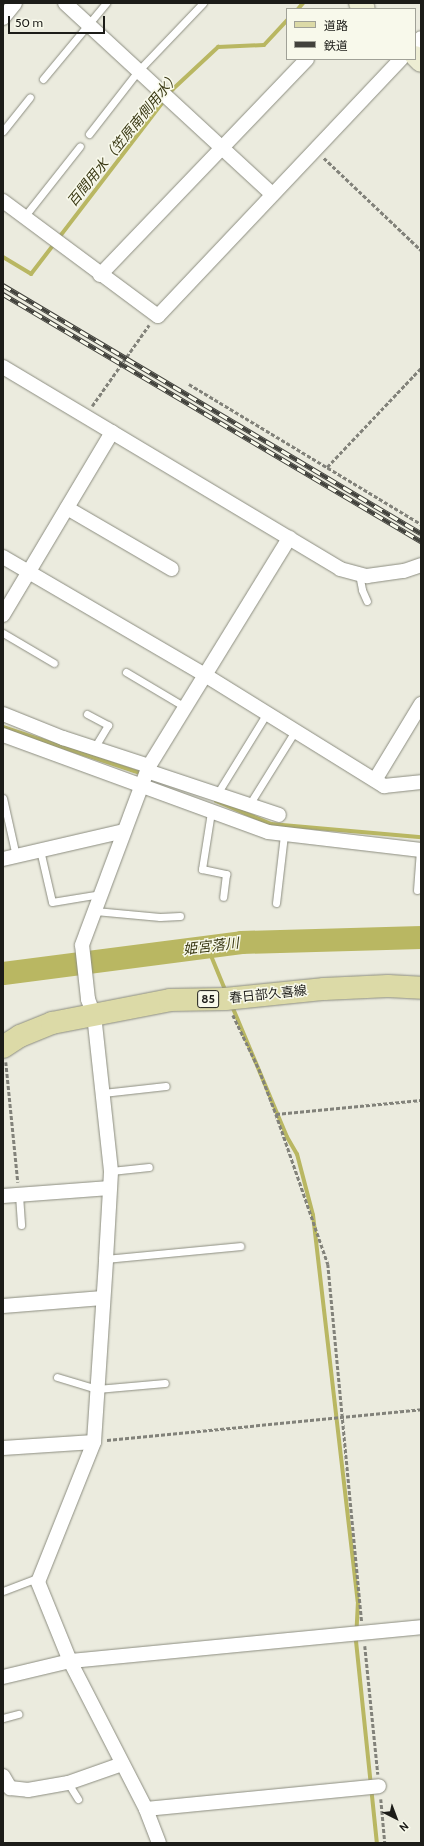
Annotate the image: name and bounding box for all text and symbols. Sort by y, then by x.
scale bar [10,8,107,34]
legend [286,8,416,60]
text: 50 m [15,15,43,30]
text: 道路 [324,18,348,33]
text: 鉄道 [324,38,348,53]
water label: 百間用水（笠原南側用水） [64,68,182,210]
water label: 姫宮落川 [182,934,240,958]
street label: 春日部久喜線 [228,982,308,1006]
road number: 85 [197,989,219,1009]
north arrow [376,1798,416,1838]
text: N [396,1819,412,1835]

